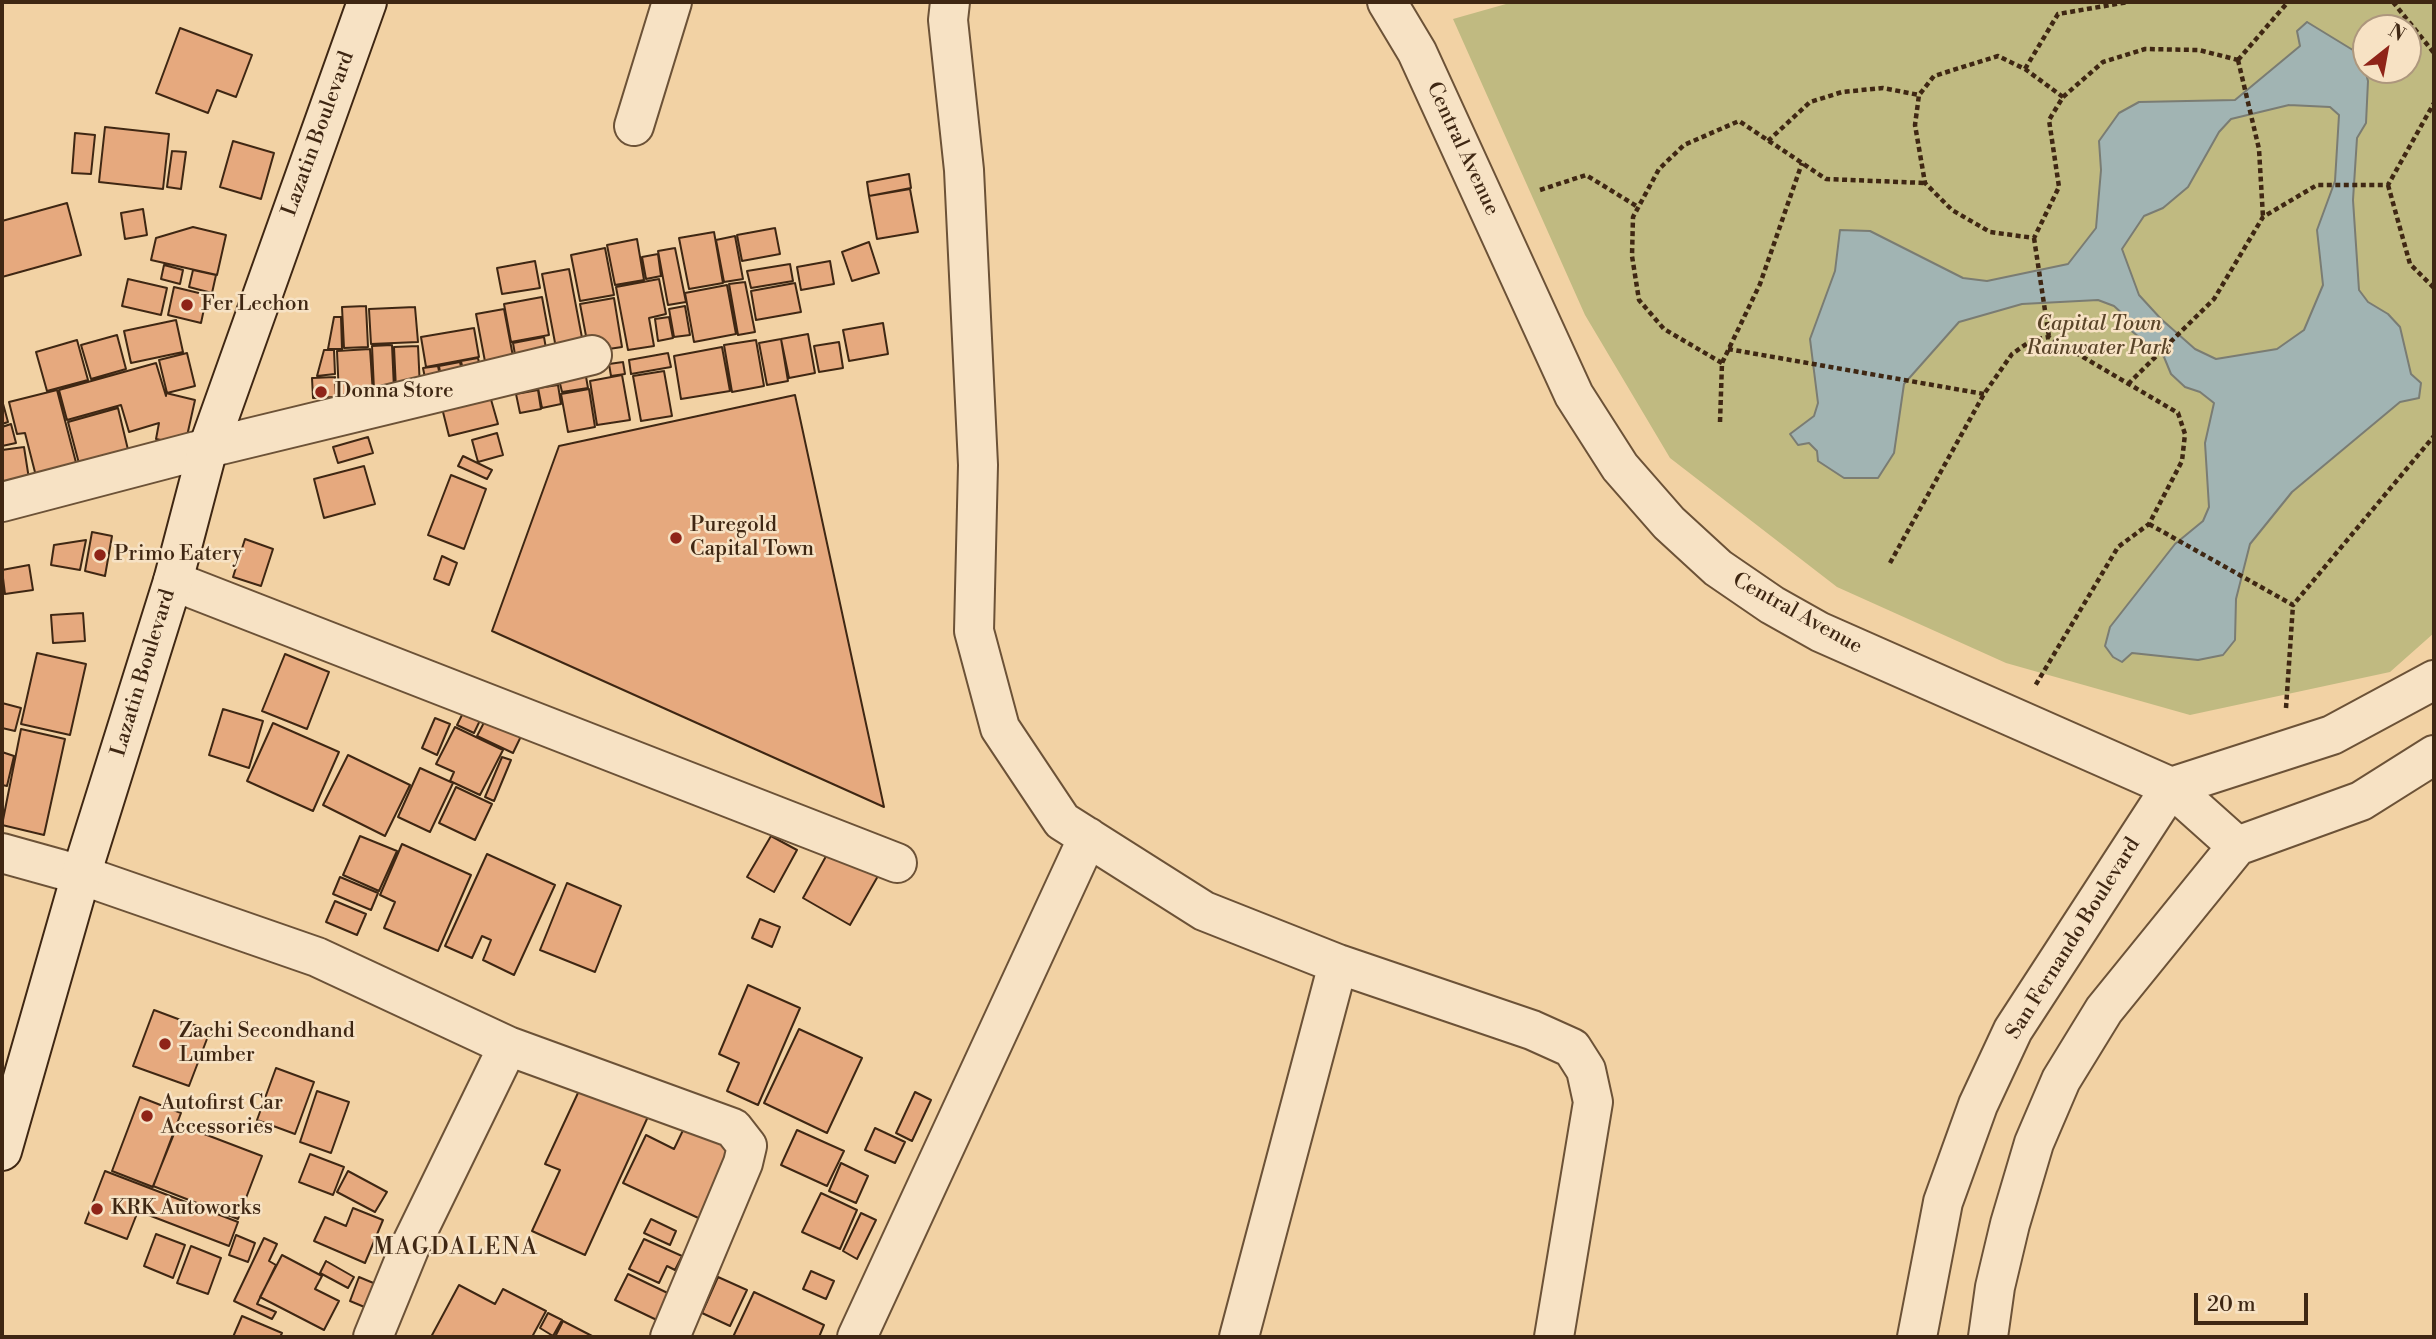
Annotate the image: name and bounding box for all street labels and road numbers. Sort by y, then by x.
street label: Lazatin Boulevard [277,48,361,220]
street label: Central Avenue [1420,78,1504,220]
street label: Central Avenue [1728,568,1866,660]
street label: Lazatin Boulevard [107,586,181,760]
street label: San Fernando Boulevard [2002,834,2146,1044]

